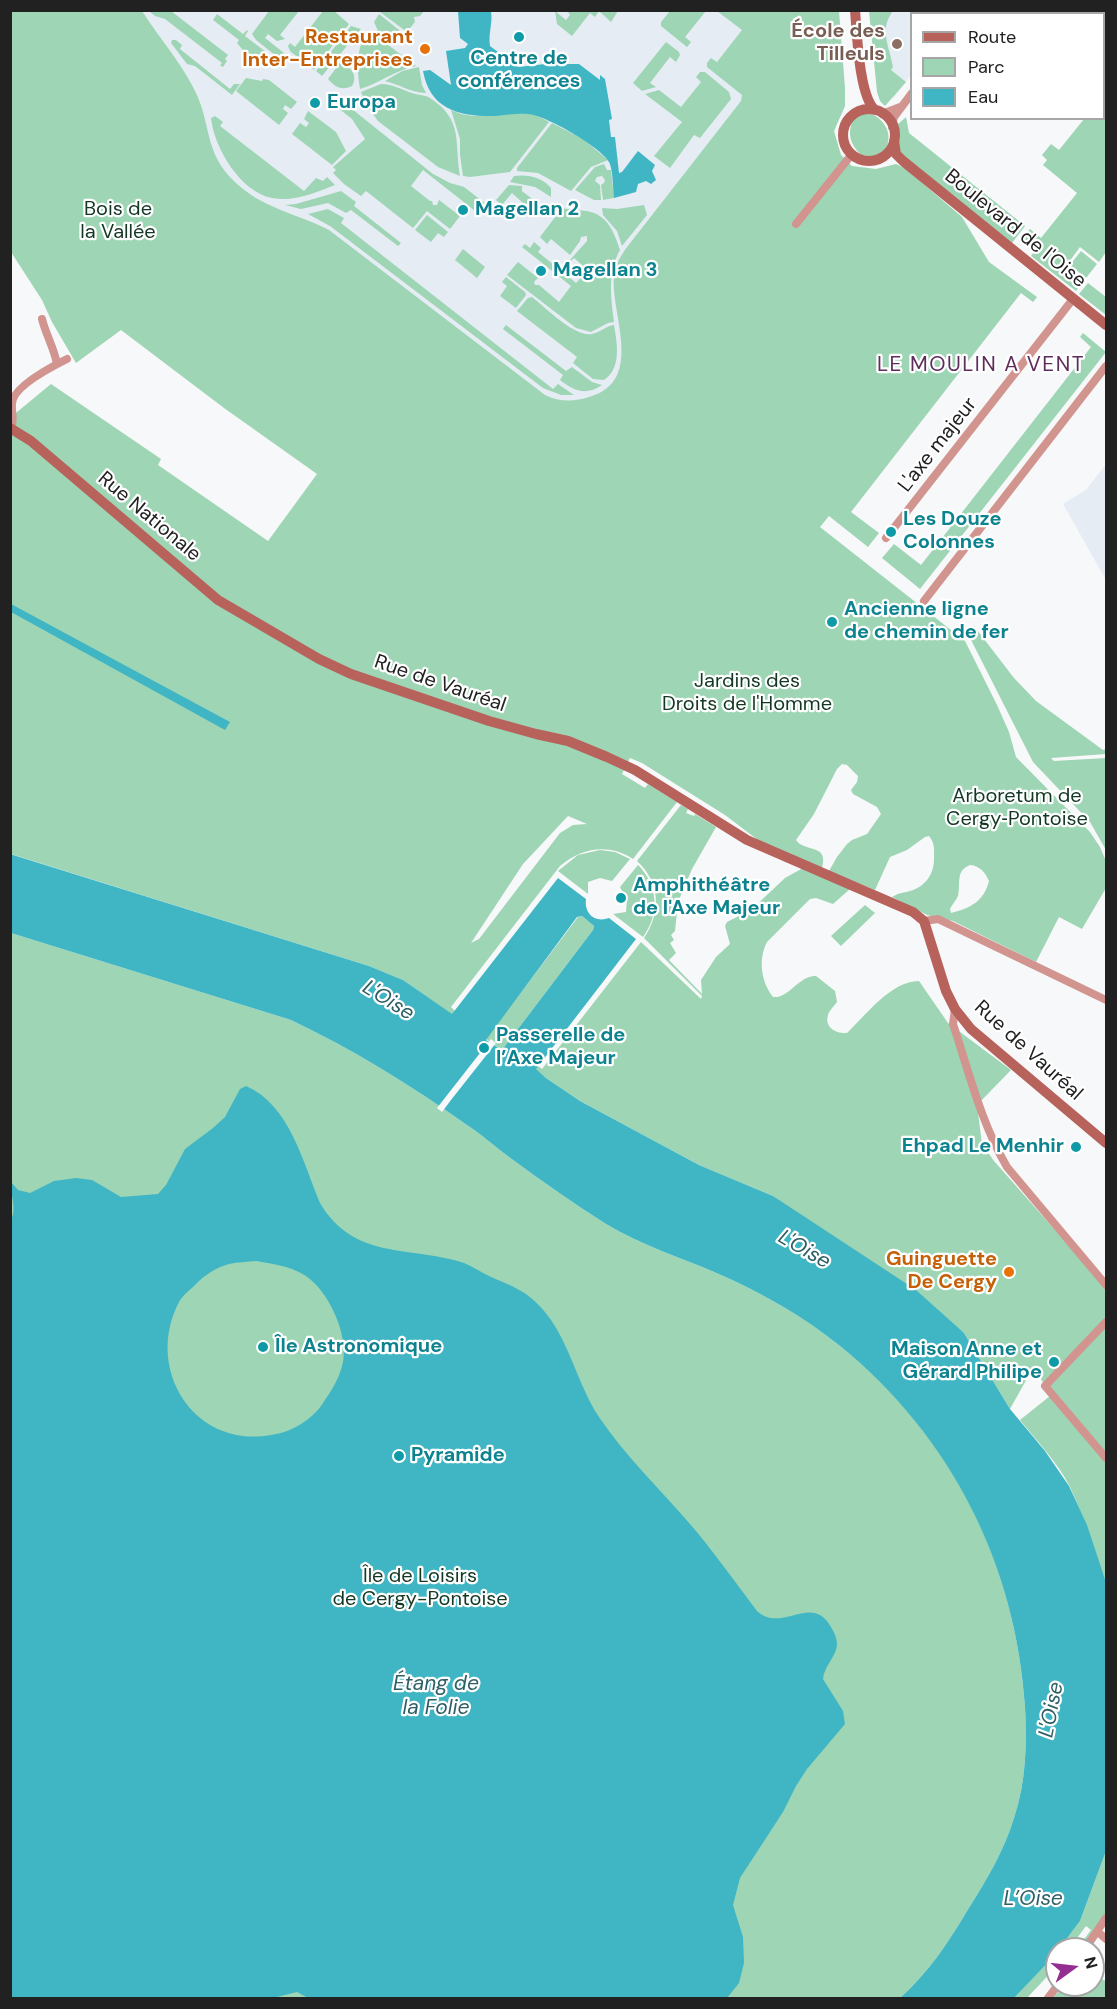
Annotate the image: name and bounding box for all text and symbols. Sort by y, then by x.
legend [910,12,1105,120]
place label: École des Tilleuls [791,20,885,67]
text: Route [968,25,1016,49]
place label: Restaurant Inter-Entreprises [242,26,413,73]
marker: Centre de conférences [512,30,526,44]
marker: École des Tilleuls [890,37,904,51]
marker: Restaurant Inter-Entreprises [418,42,432,56]
place label: Centre de conférences [458,47,580,94]
text: Parc [968,55,1004,79]
text: Eau [968,85,998,109]
place label: Europa [327,91,396,115]
marker: Europa [308,96,322,110]
street label: Boulevard de l'Oise [939,165,1091,293]
park label: Bois de la Vallée [80,198,156,245]
place label: Magellan 2 [475,198,579,222]
marker: Magellan 2 [456,203,470,217]
place label: Magellan 3 [553,259,657,283]
marker: Magellan 3 [534,264,548,278]
district label: LE MOULIN A VENT [877,352,1085,378]
street label: L'axe majeur [894,393,982,497]
street label: Rue Nationale [93,467,205,567]
place label: Les Douze Colonnes [903,508,1002,555]
marker: Les Douze Colonnes [884,525,898,539]
place label: Ancienne ligne de chemin de fer [844,598,1009,645]
marker: Ancienne ligne de chemin de fer [825,615,839,629]
street label: Rue de Vauréal [371,650,509,718]
park label: Jardins des Droits de l'Homme [662,670,832,717]
park label: Arboretum de Cergy‐Pontoise [946,785,1088,832]
place label: Amphithéâtre de l'Axe Majeur [633,874,780,921]
marker: Amphithéâtre de l'Axe Majeur [614,891,628,905]
water label: L'Oise [358,975,418,1027]
street label: Rue de Vauréal [969,996,1087,1106]
place label: Passerelle de l’Axe Majeur [496,1024,625,1071]
marker: Passerelle de l’Axe Majeur [477,1041,491,1055]
place label: Ehpad Le Menhir [902,1135,1064,1159]
marker: Ehpad Le Menhir [1069,1140,1083,1154]
water label: L'Oise [773,1225,835,1275]
place label: Guinguette De Cergy [886,1248,997,1295]
marker: Guinguette De Cergy [1002,1265,1016,1279]
place label: Île Astronomique [275,1335,442,1359]
place label: Maison Anne et Gérard Philipe [891,1338,1042,1385]
marker: Île Astronomique [256,1340,270,1354]
marker: Maison Anne et Gérard Philipe [1047,1355,1061,1369]
place label: Pyramide [411,1444,505,1468]
marker: Pyramide [392,1449,406,1463]
park label: Île de Loisirs de Cergy-Pontoise [332,1565,508,1612]
water label: Étang de la Folie [393,1671,479,1721]
water label: L'Oise [1034,1680,1070,1740]
water label: L’Oise [1003,1886,1063,1912]
north arrow [1045,1937,1105,1997]
text: N [1079,1954,1103,1971]

